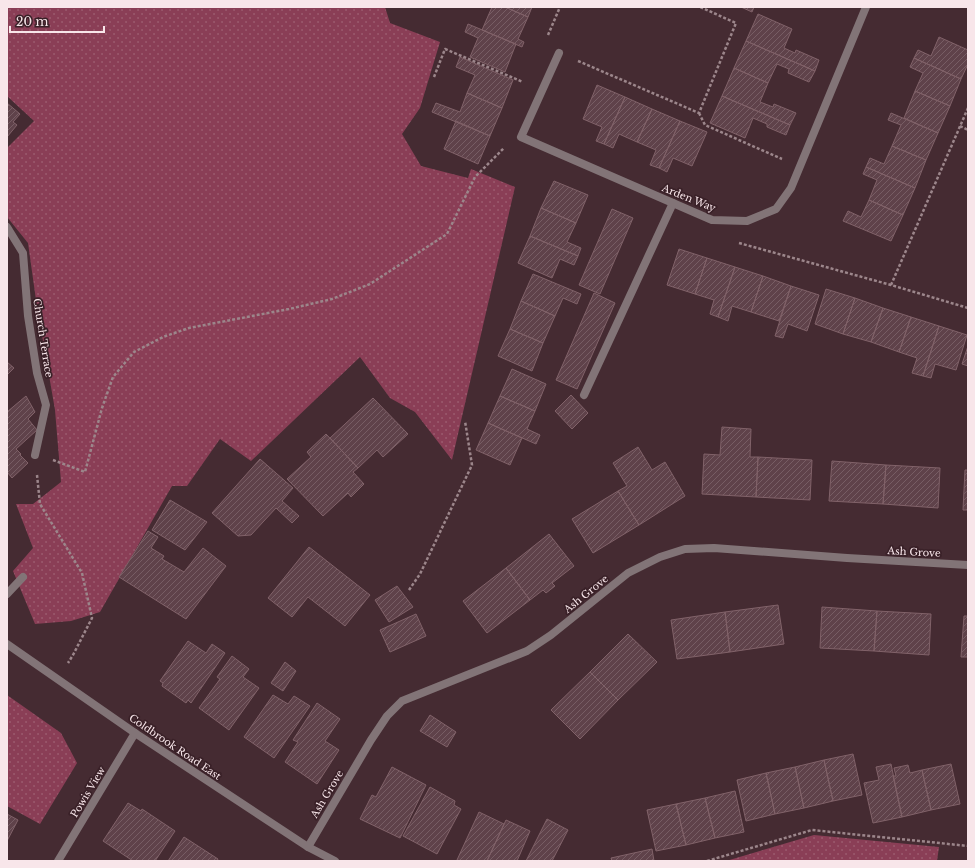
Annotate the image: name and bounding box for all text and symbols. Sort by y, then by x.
scale bar [10,8,104,34]
text: 20 m [16,14,48,29]
street label: Arden Way [659,181,718,215]
street label: Church Terrace [30,298,56,379]
street label: Ash Grove [886,544,941,560]
street label: Ash Grove [560,572,611,616]
street label: Coldbrook Road East [126,711,224,783]
street label: Powis View [68,764,109,820]
street label: Ash Grove [307,768,346,821]

